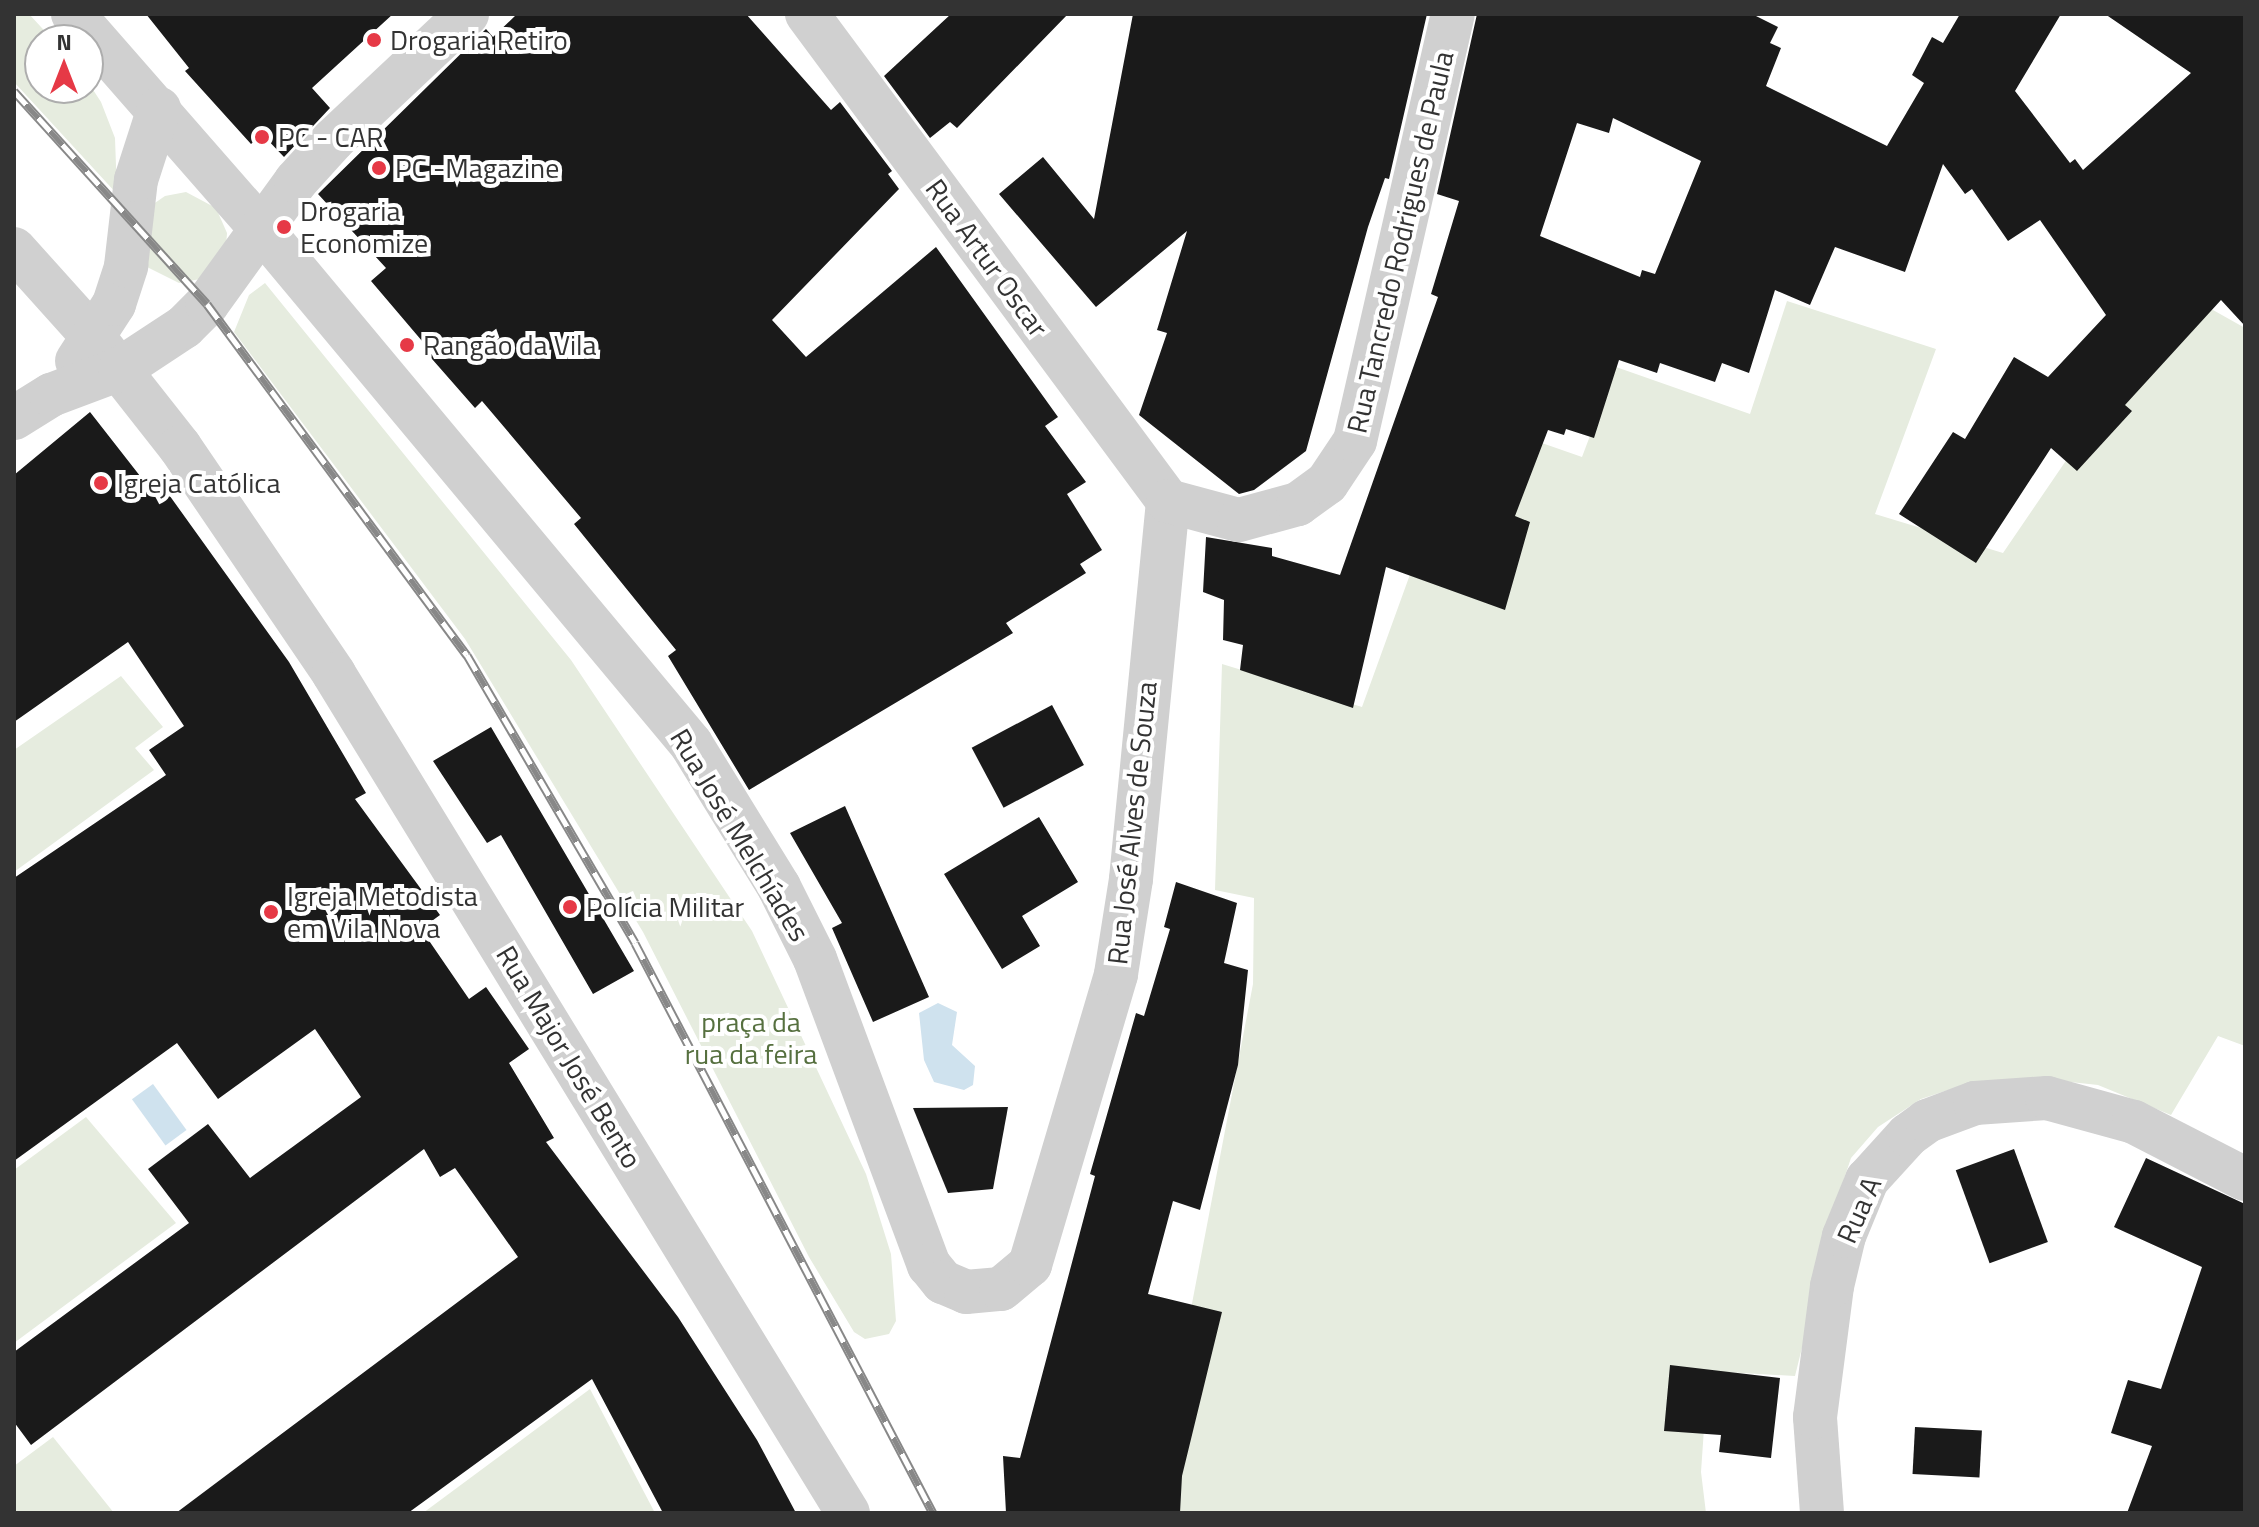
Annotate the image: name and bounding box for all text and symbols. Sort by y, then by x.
place label: Drogaria Retiro [390,23,568,57]
north arrow [24,24,104,104]
text: N [56,25,72,59]
marker: Drogaria Retiro [365,31,383,49]
street label: Rua Tancredo Rodrigues de Paula [1340,48,1460,436]
place label: PC - CAR [278,120,384,154]
marker: PC - CAR [253,128,271,146]
place label: PC -Magazine [395,151,559,185]
marker: PC -Magazine [370,159,388,177]
street label: Rua Artur Oscar [919,173,1055,343]
place label: Drogaria Economize [300,194,428,260]
marker: Drogaria Economize [275,218,293,236]
place label: Rangão da Vila [423,328,597,362]
marker: Rangão da Vila [398,336,416,354]
place label: Igreja Católica [117,466,281,500]
marker: Igreja Católica [92,474,110,492]
street label: Rua José Alves de Souza [1100,680,1164,966]
street label: Rua José Melchíades [663,723,817,947]
place label: Igreja Metodista em Vila Nova [287,879,478,945]
place label: Polícia Militar [586,890,744,924]
marker: Polícia Militar [561,898,579,916]
marker: Igreja Metodista em Vila Nova [262,903,280,921]
street label: Rua Major José Bento [489,940,649,1174]
park label: praça da rua da feira [685,1005,817,1071]
street label: Rua A [1830,1172,1888,1248]

